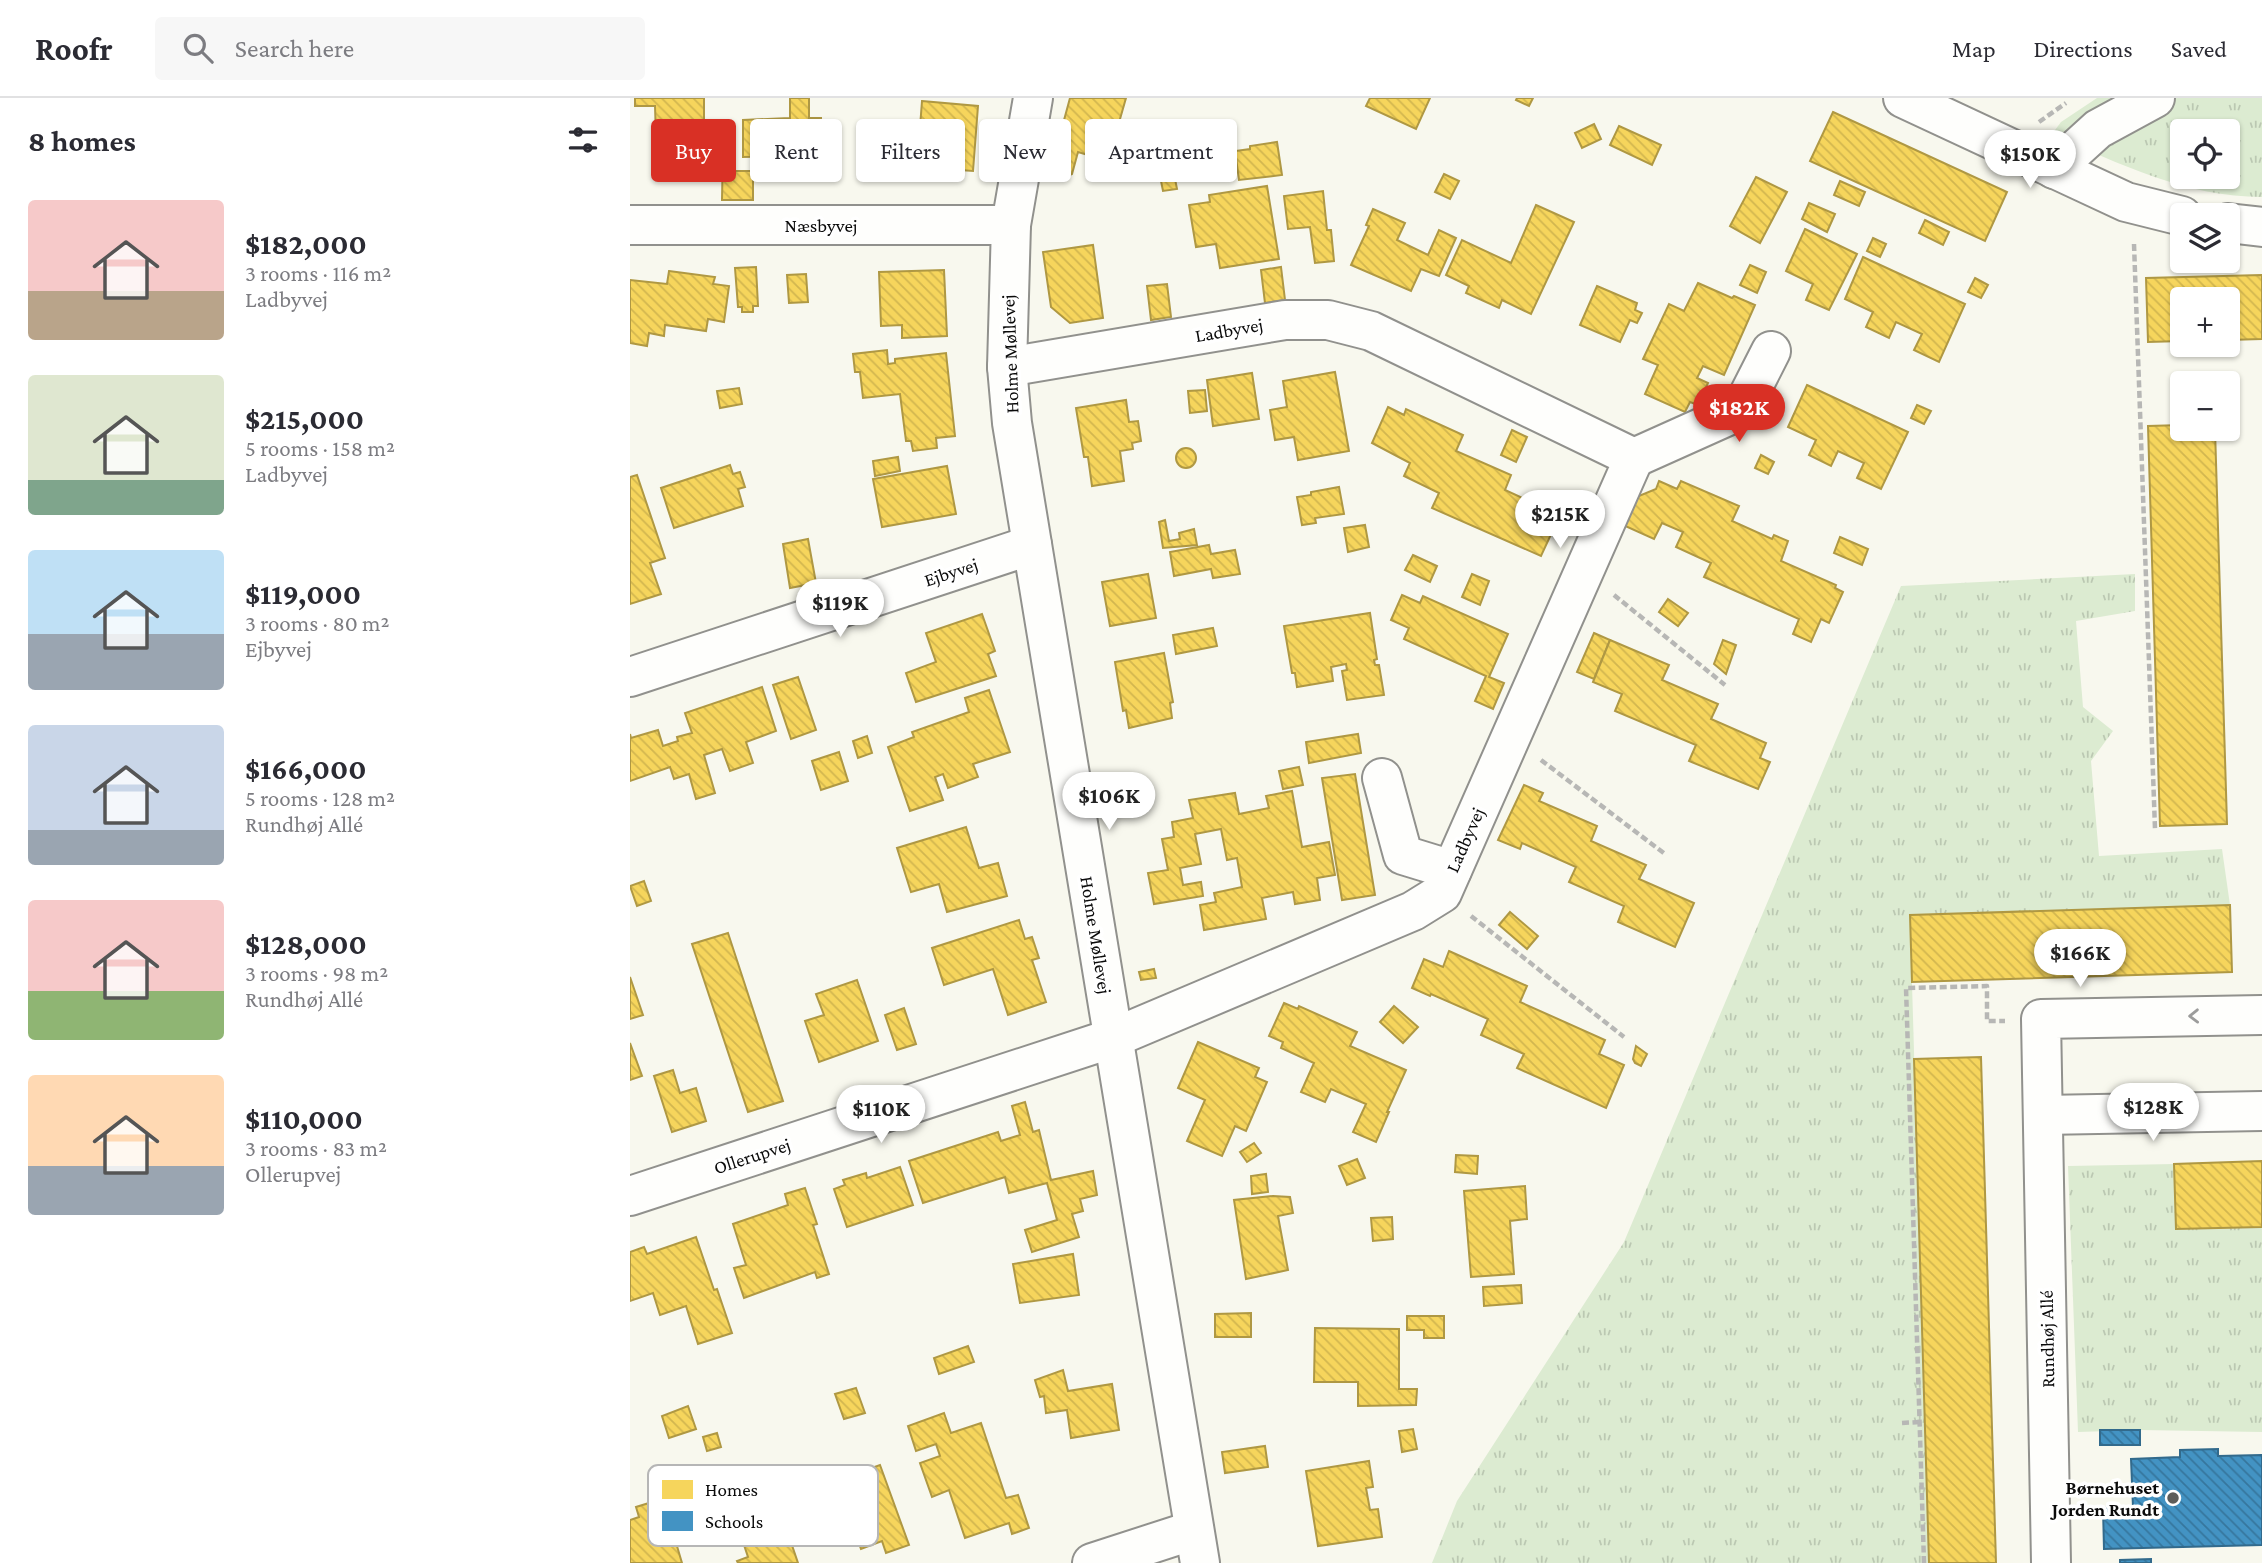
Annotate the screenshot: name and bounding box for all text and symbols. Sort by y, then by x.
search box [155,17,645,80]
icon: search [179,29,217,67]
text: Roofr [35,30,113,67]
text: Search here [235,34,354,63]
text: Map [1952,35,1996,62]
text: Directions [2034,35,2133,62]
text: Saved [2171,35,2227,62]
chip: Buy [651,119,736,182]
chip: Rent [750,119,842,182]
chip: Filters [856,119,965,182]
chip: New [979,119,1071,182]
chip: Apartment [1085,119,1237,182]
map controls [2170,119,2240,441]
button: locate [2170,119,2240,189]
icon: filters [564,121,602,159]
text: 8 homes [28,124,136,157]
pin: $150K [1981,130,2079,190]
text: $150K [2000,140,2060,166]
button: layers [2170,203,2240,273]
street label: Næsbyvej [785,215,857,237]
text: $182,000 [245,227,367,260]
icon: home [84,228,168,312]
text: 3 rooms · 116 m² [245,260,391,286]
text: Ladbyvej [245,286,328,312]
button: + [2170,287,2240,357]
street label: Holme Møllevej [997,294,1024,414]
street label: Ladbyvej [1193,314,1265,347]
button: − [2170,371,2240,441]
pin: $182K [1690,384,1788,444]
text: $182K [1709,394,1769,420]
text: $215,000 [245,402,364,435]
icon: home [84,403,168,487]
text: 5 rooms · 158 m² [245,435,395,461]
text: Ladbyvej [245,461,328,487]
pin: $215K [1511,490,1609,550]
text: $215K [1531,500,1589,526]
street label: Ejbyvej [922,553,981,591]
text: $119,000 [245,577,361,610]
icon: home [84,578,168,662]
pin: $119K [791,580,889,639]
text: $119K [812,589,868,615]
text: 3 rooms · 80 m² [245,610,390,636]
text: Ejbyvej [245,636,312,662]
text: $166,000 [245,752,367,785]
icon: home [84,753,168,837]
pin: $106K [1060,772,1158,832]
text: $106K [1078,782,1140,808]
text: 5 rooms · 128 m² [245,785,395,811]
street label: Ladbyvej [1441,804,1489,876]
text: Rundhøj Allé [245,811,363,837]
street label: Holme Møllevej [1075,874,1116,996]
text: $128,000 [245,927,367,960]
icon: home [84,928,168,1012]
pin: $166K [2031,930,2129,989]
text: $166K [2050,939,2110,965]
text: 3 rooms · 98 m² [245,960,388,986]
text: Rundhøj Allé [245,986,363,1012]
one-way arrow [2188,1009,2199,1024]
pin: $128K [2104,1084,2202,1143]
pin: $110K [832,1086,930,1145]
text: $128K [2123,1093,2183,1119]
text: $110K [852,1095,910,1121]
text: $110,000 [245,1102,363,1135]
icon: home [84,1103,168,1187]
street label: Ollerupvej [711,1134,793,1179]
text: 3 rooms · 83 m² [245,1135,387,1161]
text: Ollerupvej [245,1161,341,1187]
street label: Rundhøj Allé [2036,1290,2059,1388]
legend [648,1465,878,1546]
place label: Børnehuset Jorden Rundt [2050,1477,2159,1520]
text: Homes [705,1479,758,1500]
marker: Børnehuset Jorden Rundt [2165,1490,2181,1506]
text: Schools [705,1511,763,1532]

